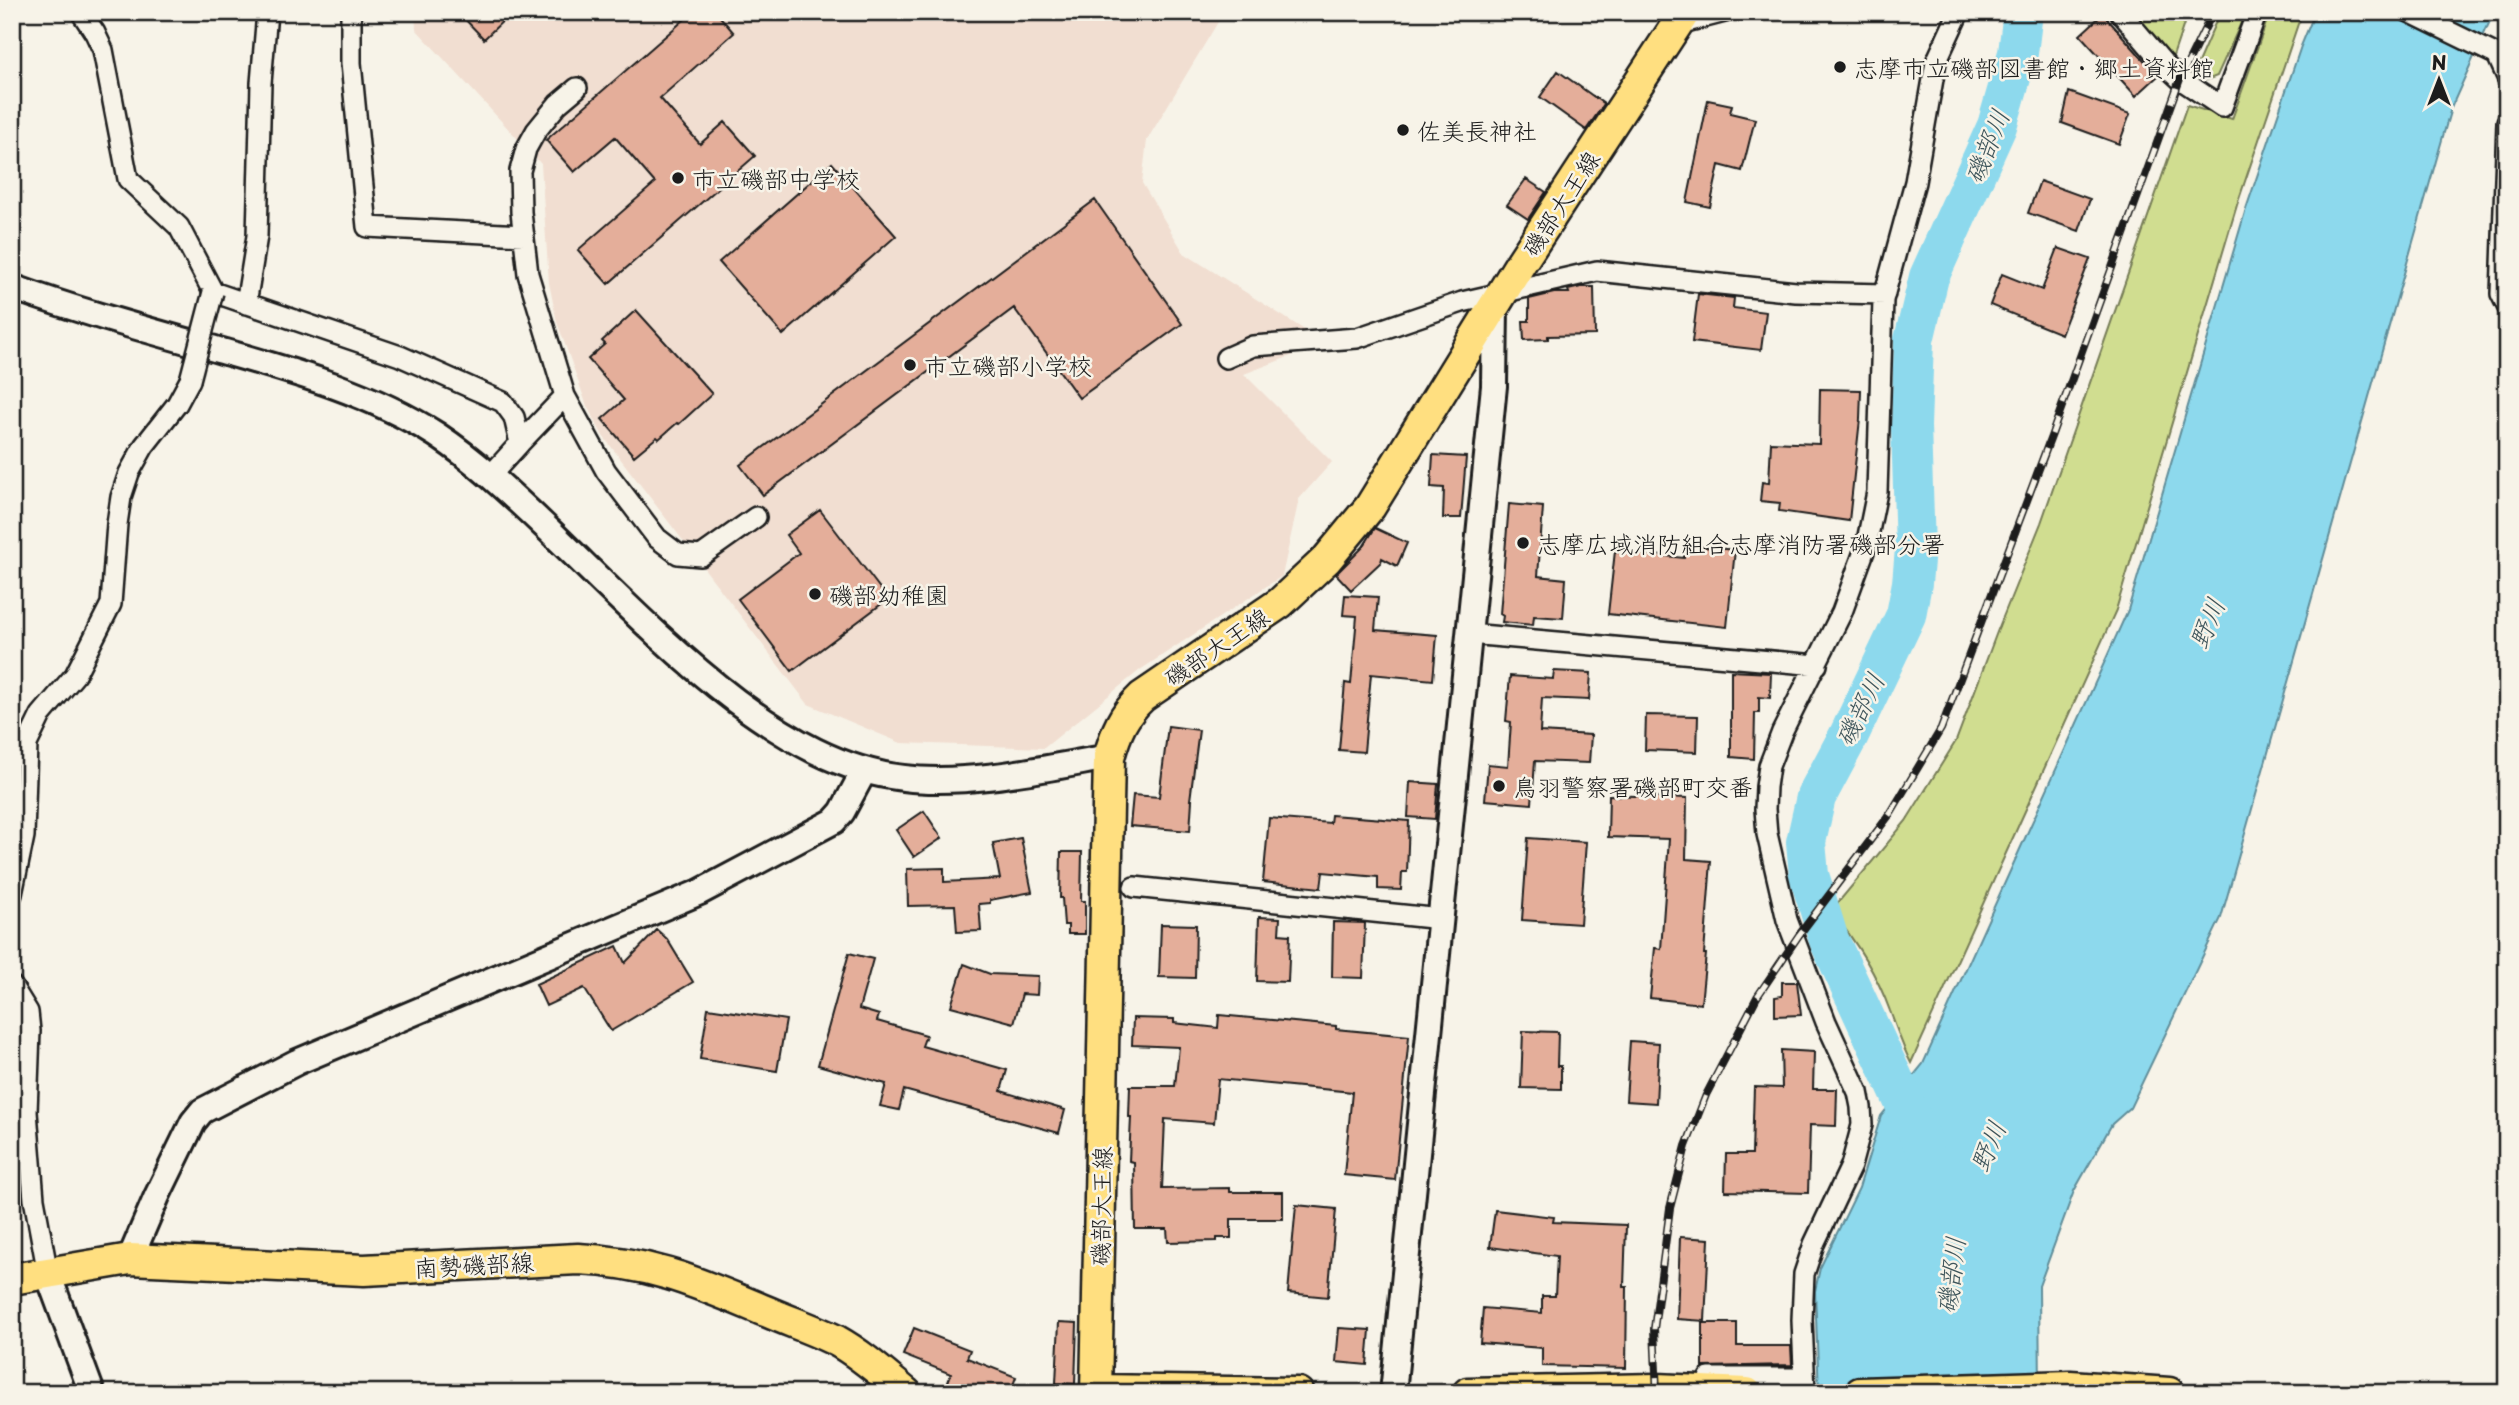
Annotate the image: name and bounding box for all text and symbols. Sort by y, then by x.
north arrow [2404,46,2474,116]
text: N [2431,48,2447,76]
place label: 志摩市立磯部図書館・郷土資料館 [1854,49,2214,85]
marker: 志摩市立磯部図書館・郷土資料館 [1832,59,1848,75]
water label: 磯部川 [1953,103,2019,189]
place label: 佐美長神社 [1417,112,1537,148]
marker: 佐美長神社 [1395,122,1411,138]
street label: 磯部大王線 [1512,143,1608,263]
place label: 市立磯部中学校 [692,160,860,196]
marker: 市立磯部中学校 [670,170,686,186]
place label: 市立磯部小学校 [924,347,1092,383]
marker: 市立磯部小学校 [902,357,918,373]
place label: 志摩広域消防組合志摩消防署磯部分署 [1537,525,1945,561]
marker: 志摩広域消防組合志摩消防署磯部分署 [1515,535,1531,551]
place label: 磯部幼稚園 [829,576,949,612]
marker: 磯部幼稚園 [807,586,823,602]
water label: 野川 [2178,591,2234,655]
street label: 磯部大王線 [1156,598,1276,694]
water label: 磯部川 [1824,665,1894,753]
place label: 鳥羽警察署磯部町交番 [1513,768,1753,804]
marker: 鳥羽警察署磯部町交番 [1491,778,1507,794]
water label: 野川 [1959,1114,2015,1178]
street label: 磯部大王線 [1081,1146,1119,1266]
water label: 磯部川 [1926,1234,1974,1316]
street label: 南勢磯部線 [413,1243,535,1285]

